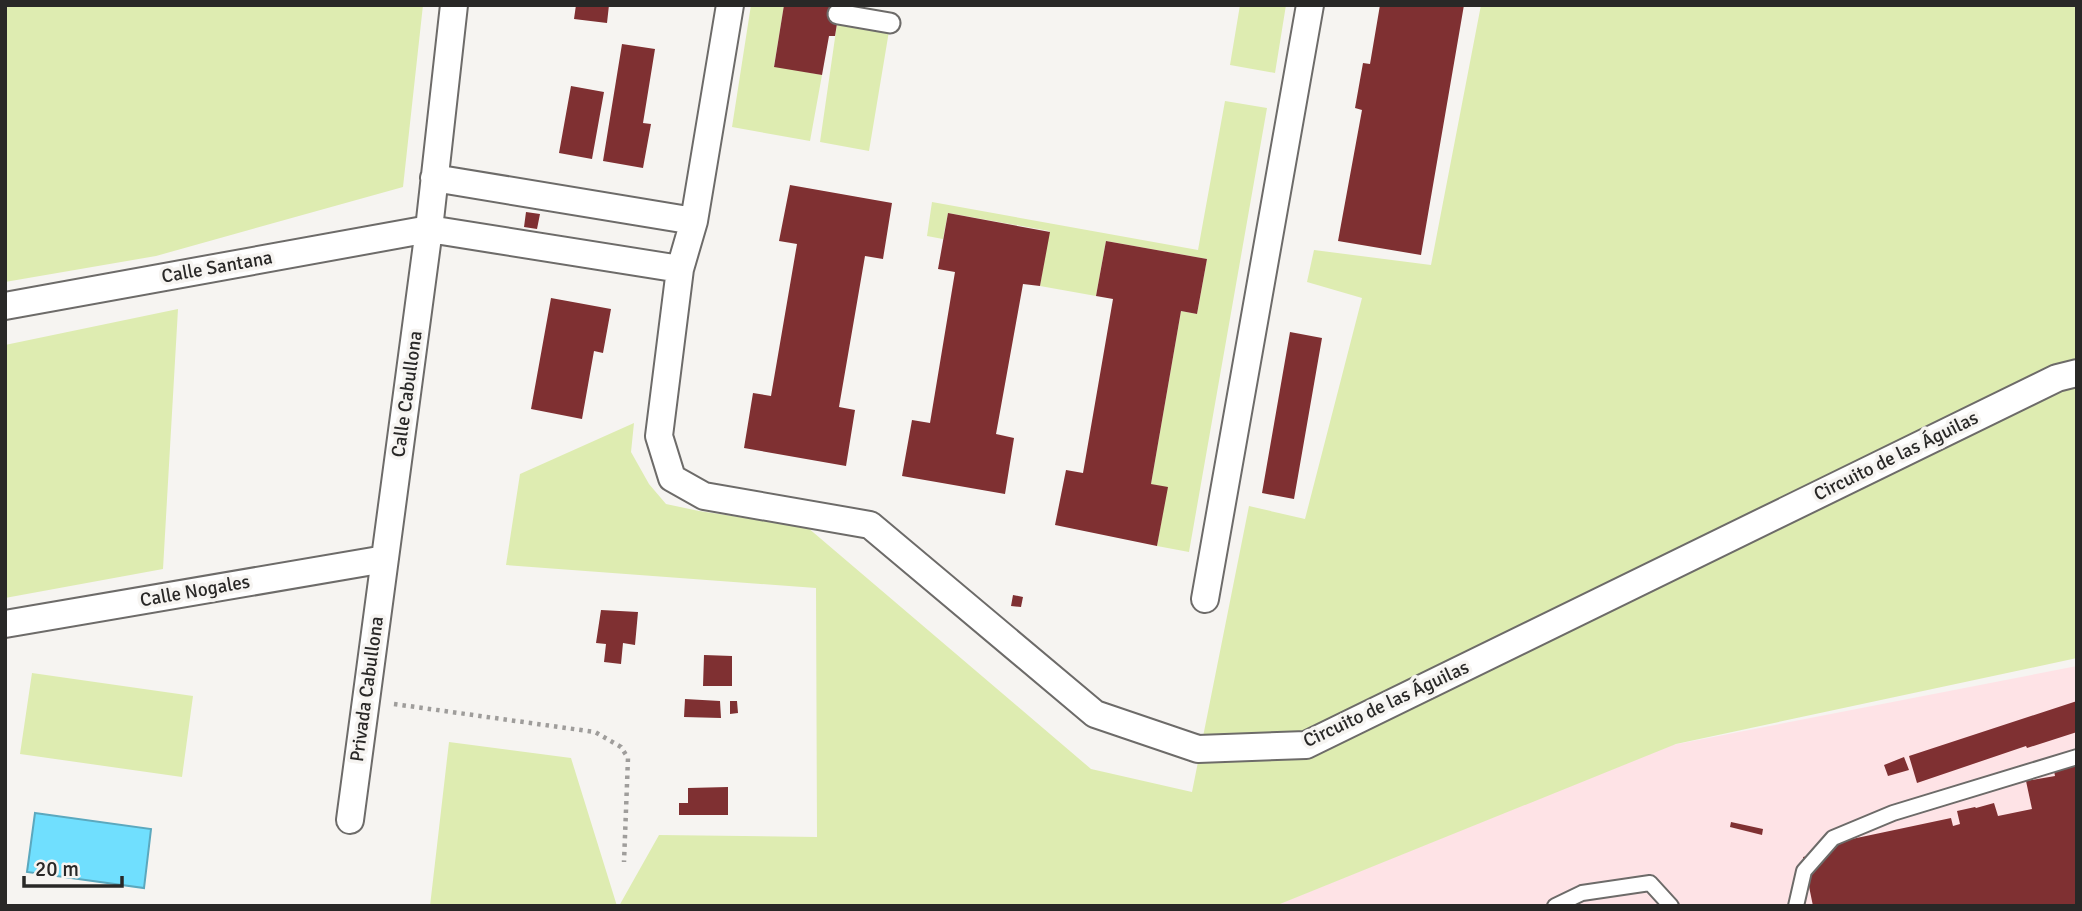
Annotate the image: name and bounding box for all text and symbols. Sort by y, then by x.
street label: Calle Santana [160,245,274,289]
street label: Calle Cabullona [386,329,428,459]
street label: Circuito de las Águilas [1810,406,1982,506]
street label: Calle Nogales [138,570,252,612]
street label: Privada Cabullona [345,615,389,763]
street label: Circuito de las Águilas [1299,655,1473,753]
scale bar [24,844,122,888]
text: 20 m [35,856,79,882]

